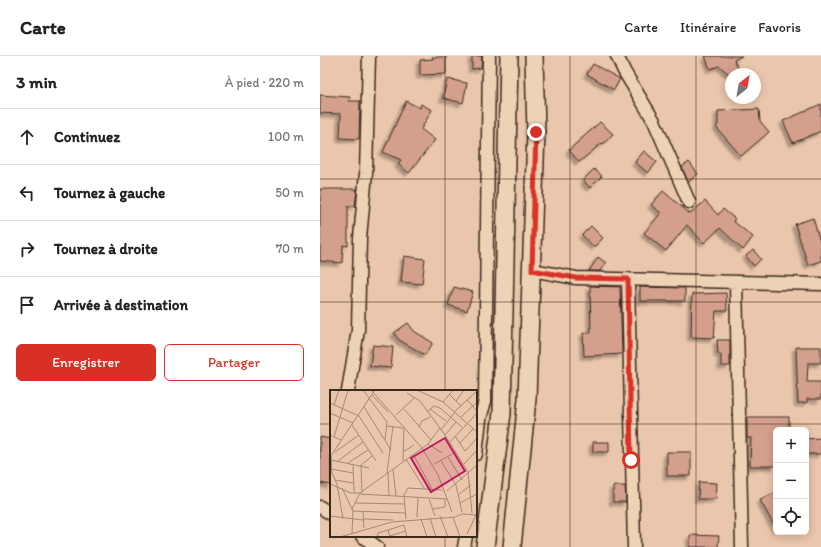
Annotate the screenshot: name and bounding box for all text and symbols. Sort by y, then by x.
text: Carte [20,16,66,39]
text: Carte [624,19,658,36]
text: Itinéraire [680,19,736,36]
text: Favoris [758,19,801,36]
north arrow [725,68,761,104]
text: 3 min [16,72,57,92]
text: À pied · 220 m [225,75,304,90]
route end [527,123,545,141]
icon: ahead [16,126,38,148]
text: Continuez [54,128,120,146]
text: 100 m [268,129,304,144]
icon: left [16,182,38,204]
text: Tournez à gauche [54,184,165,202]
text: 50 m [275,185,304,200]
icon: right [16,238,38,260]
text: Tournez à droite [54,240,158,258]
text: 70 m [276,241,304,256]
icon: arrive [16,294,38,316]
text: Arrivée à destination [54,296,188,314]
button: Enregistrer [16,344,156,381]
button: Partager [164,344,304,381]
inset map [330,390,477,537]
map controls [773,427,809,535]
button: + [773,427,809,463]
route start [622,451,640,469]
button: − [773,463,809,499]
button: locate [773,499,809,535]

